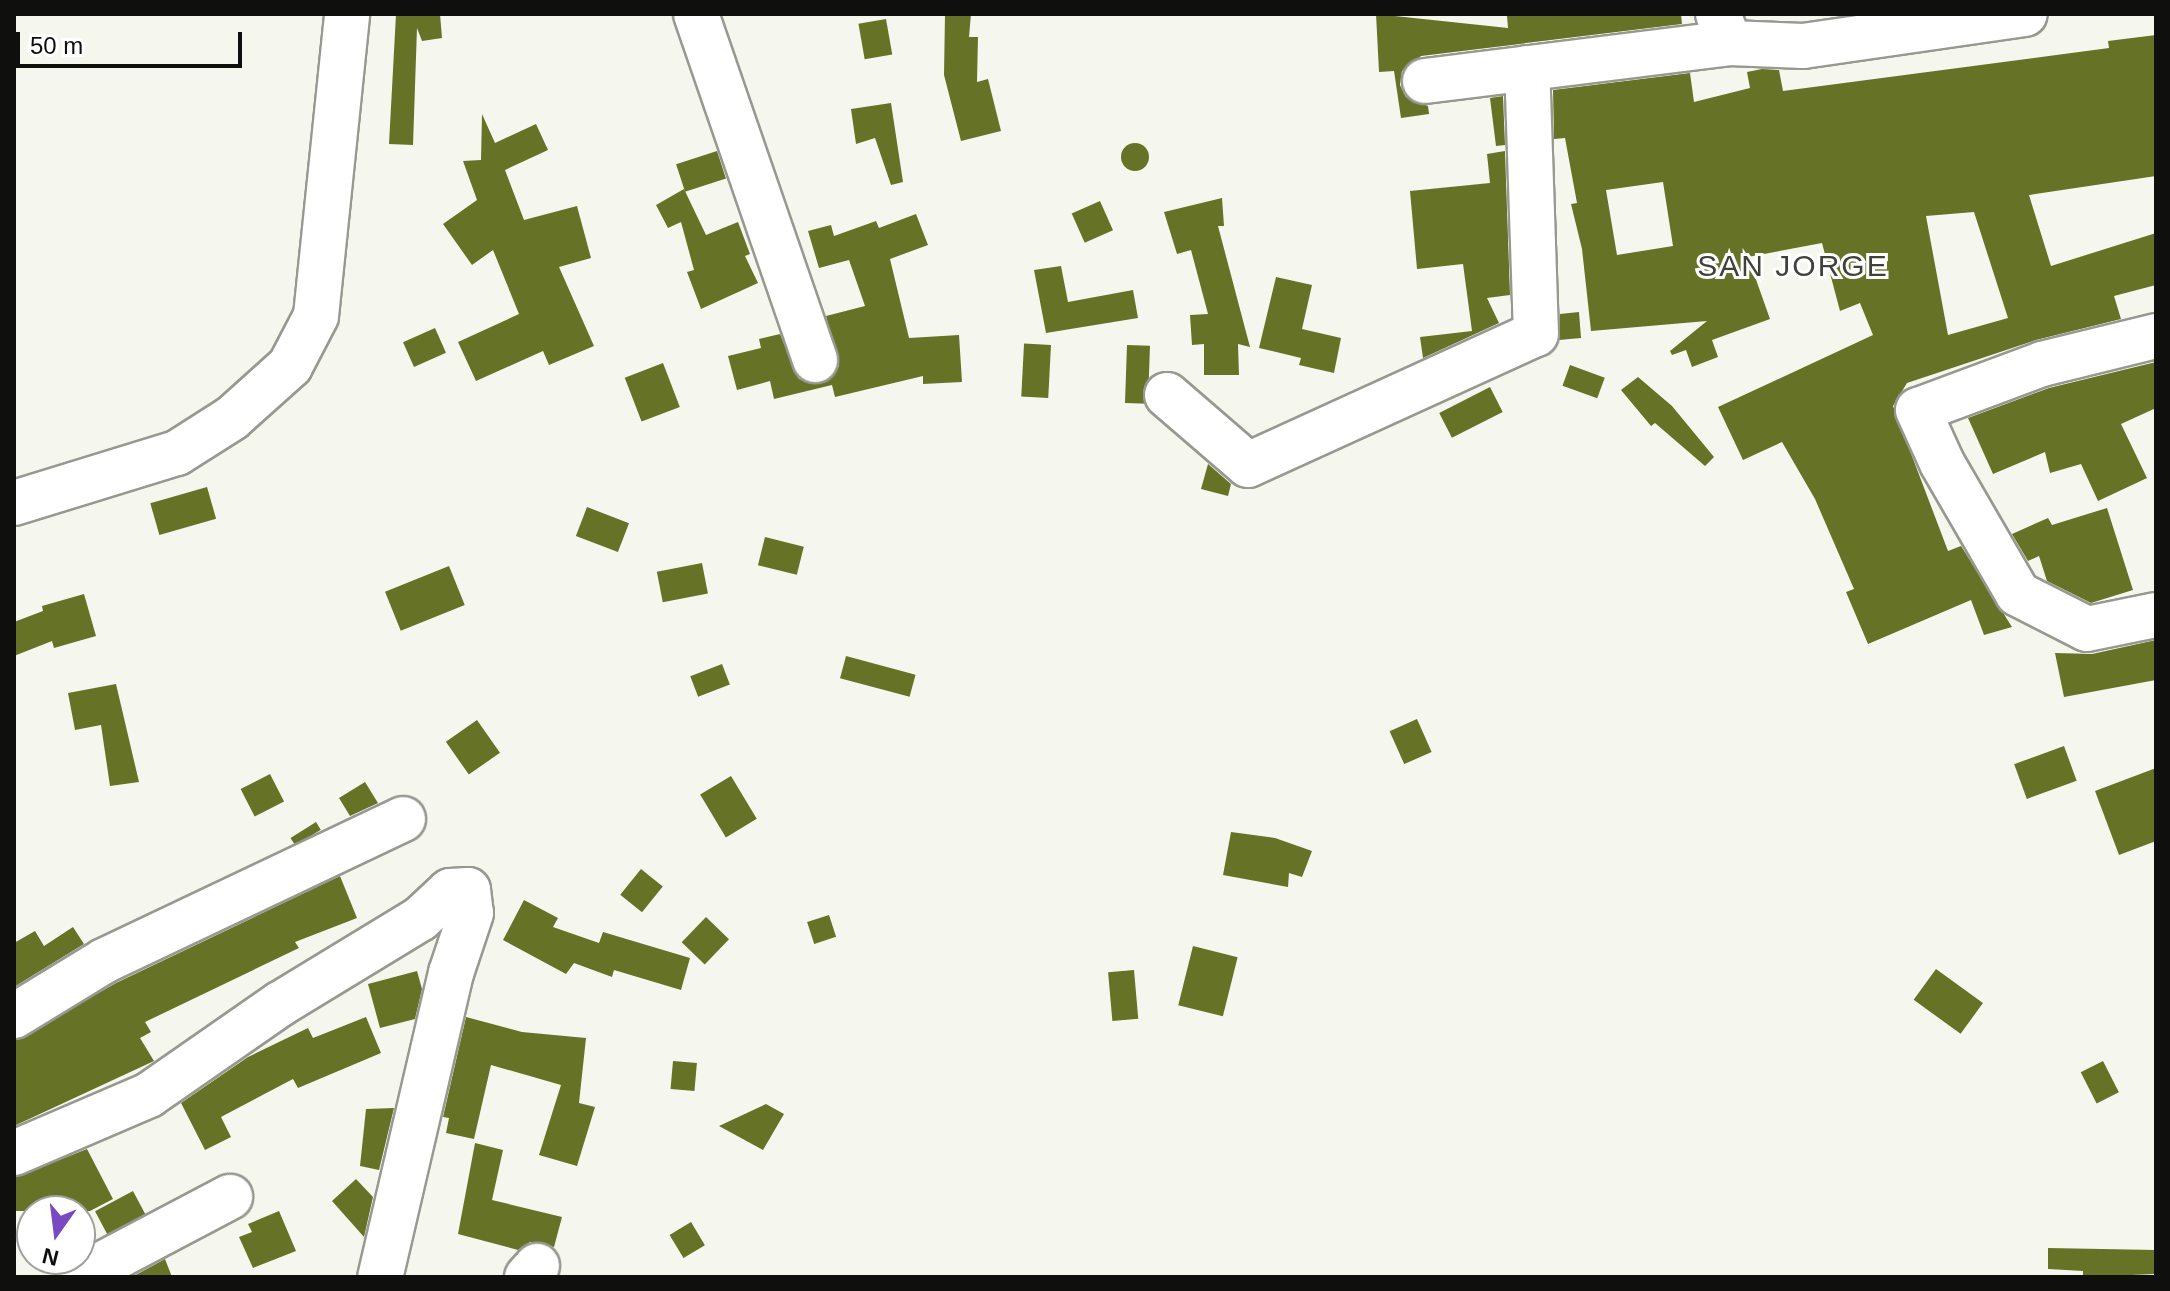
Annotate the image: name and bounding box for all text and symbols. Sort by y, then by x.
scale bar [20,16,246,66]
text: 50 m [30,32,83,59]
district label: SAN JORGE [1697,248,1889,284]
north arrow [16,1195,96,1275]
text: N [40,1243,61,1271]

